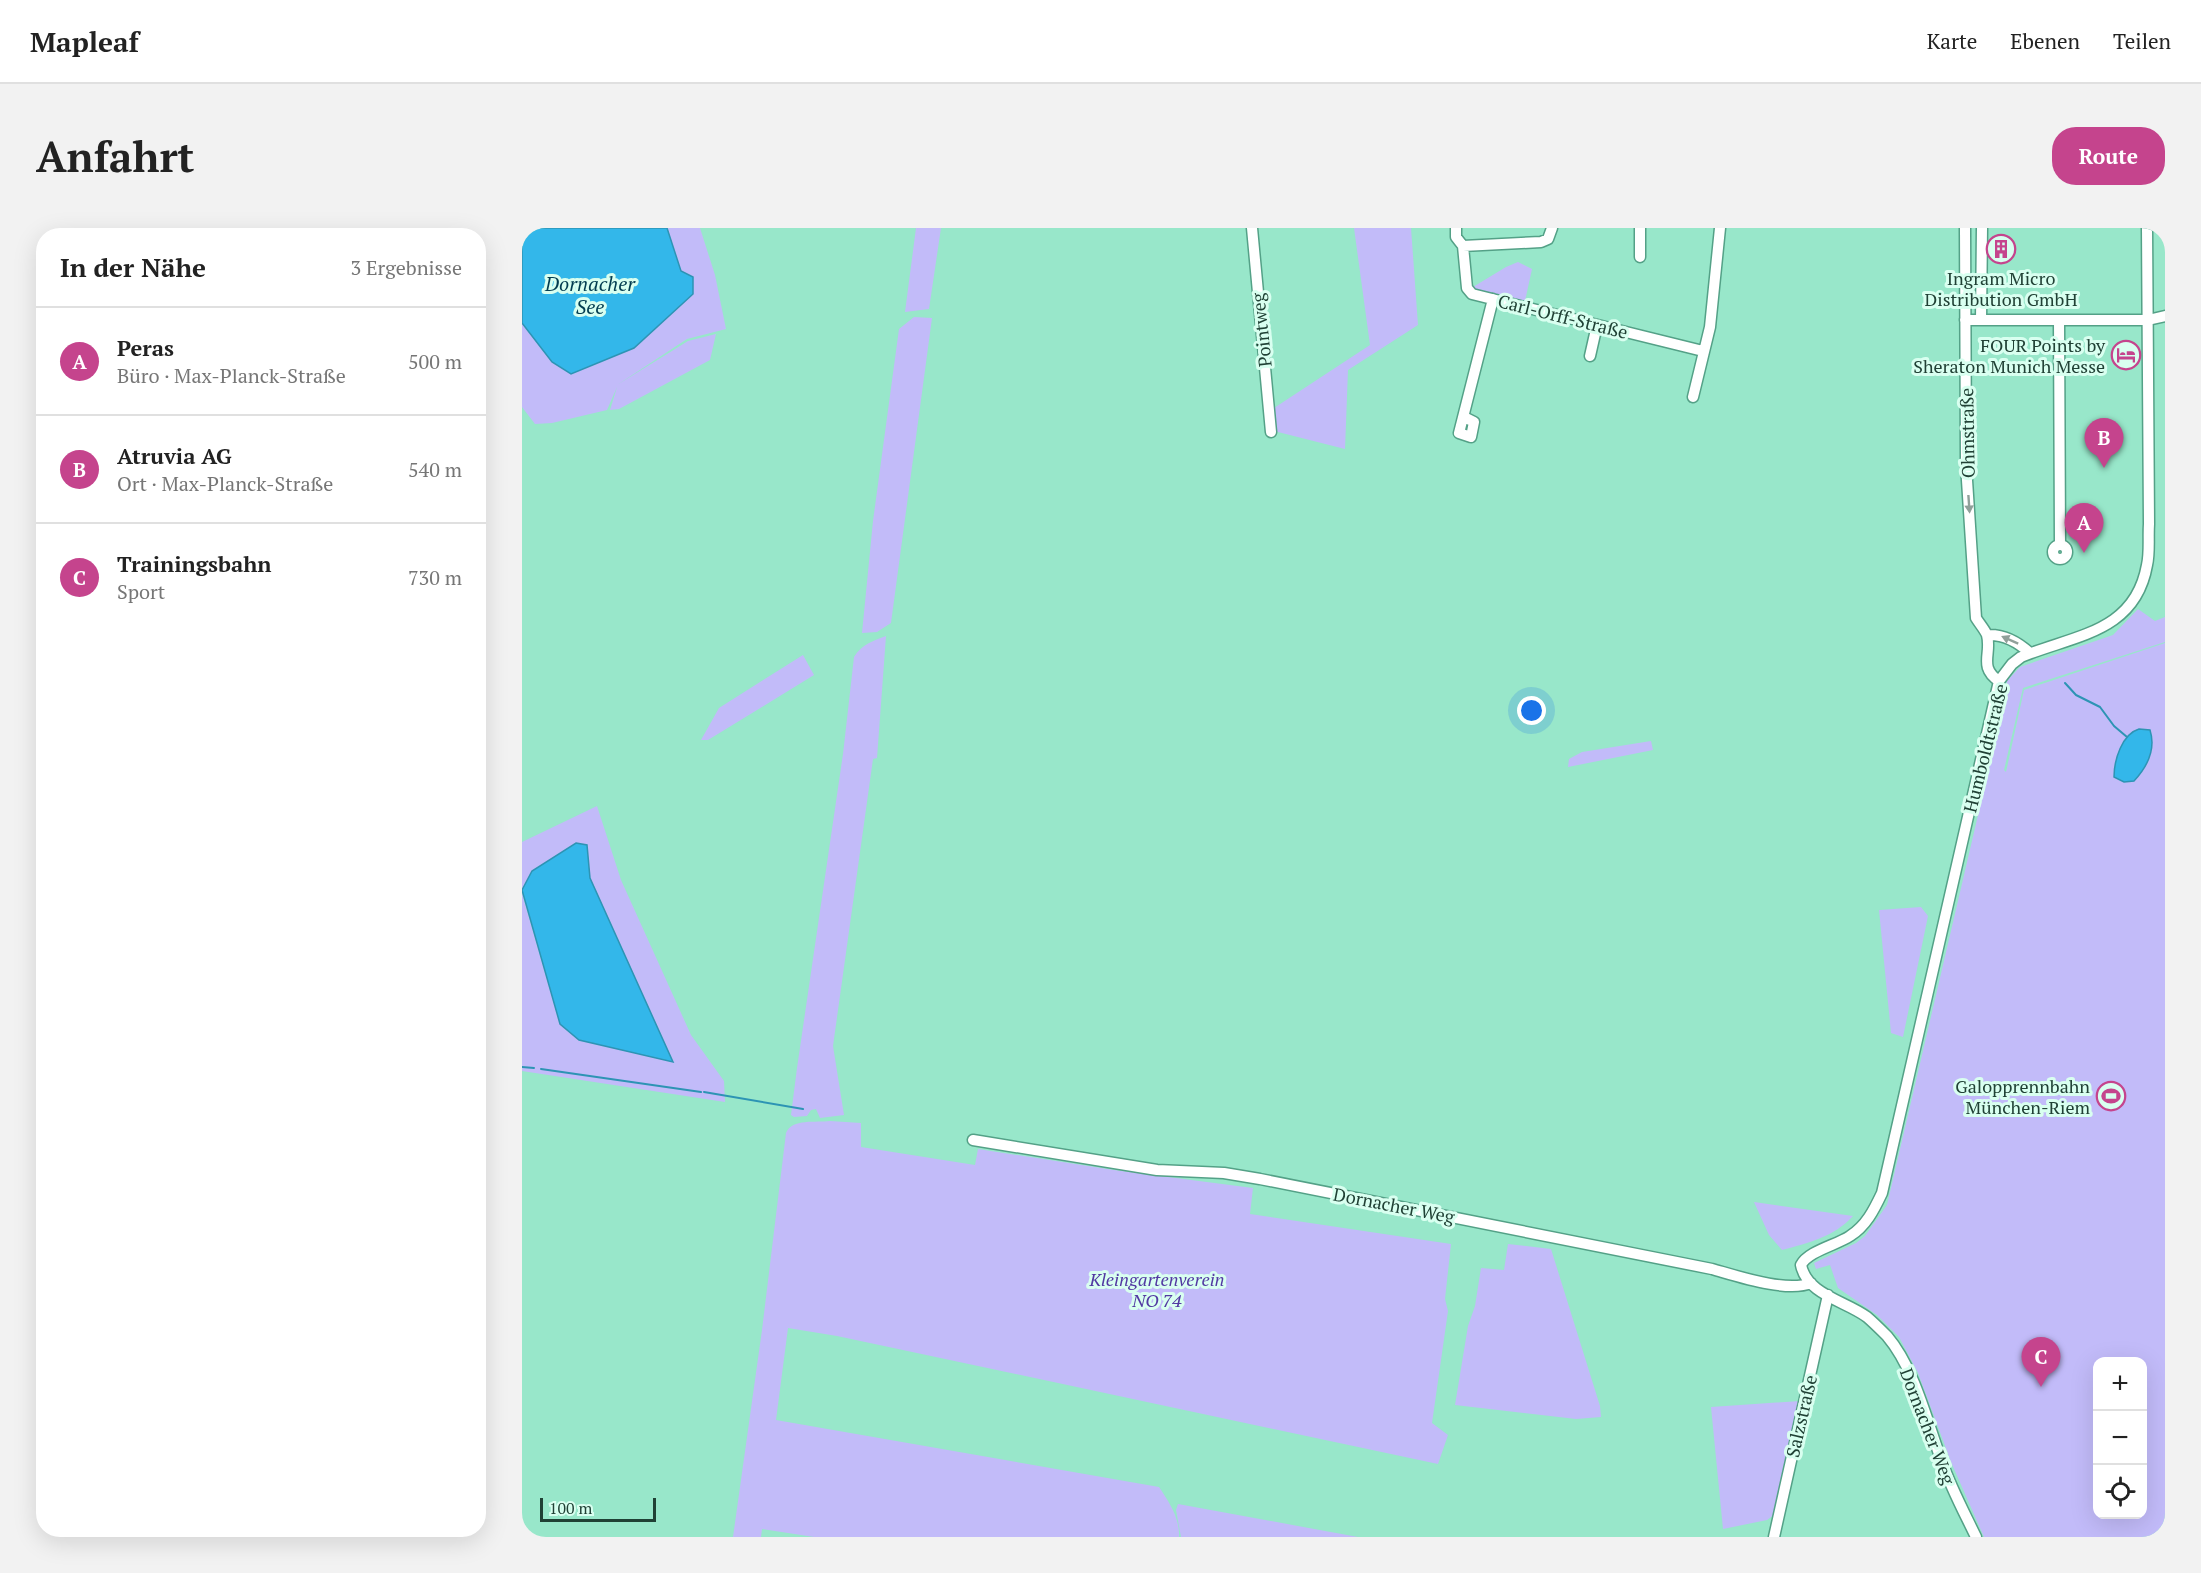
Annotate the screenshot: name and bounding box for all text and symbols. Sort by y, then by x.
text: Mapleaf [30,23,139,60]
text: Karte [1927,27,1977,55]
text: Ebenen [2010,27,2080,55]
text: Teilen [2113,27,2171,55]
button: Route [2052,127,2165,185]
text: Anfahrt [36,128,194,184]
building icon: Ingram Micro Distribution GmbH [1985,233,2017,265]
text: In der Nähe [60,250,206,284]
text: 3 Ergebnisse [350,254,462,281]
place label: Ingram Micro Distribution GmbH [1924,266,2078,311]
water label: Dornacher See [544,270,636,320]
street label: Carl-Orff-Straße [1496,288,1630,344]
street label: Pointweg [1245,291,1277,368]
text: Peras [117,333,174,362]
place label: FOUR Points by Sheraton Munich Messe [1913,333,2106,378]
hotel icon: FOUR Points by Sheraton Munich Messe [2110,339,2142,371]
text: A [72,348,87,375]
text: 500 m [408,348,462,375]
text: Büro · Max-Planck-Straße [117,362,346,389]
street label: Ohmstraße [1954,388,1980,478]
pin: B [2084,418,2124,468]
text: Atruvia AG [117,441,232,470]
text: B [73,456,86,483]
text: 540 m [408,456,462,483]
text: Ort · Max-Planck-Straße [117,470,333,497]
one-way arrow [1965,495,1974,514]
pin: A [2064,504,2104,553]
text: Trainingsbahn [117,549,272,578]
text: C [73,564,86,591]
text: 730 m [408,564,462,591]
text: Sport [117,578,165,605]
one-way arrow [2002,635,2019,644]
street label: Humboldtstraße [1957,681,2013,815]
your location [1517,696,1546,725]
place label: Galopprennbahn München-Riem [1955,1074,2090,1119]
sports icon: Galopprennbahn München-Riem [2095,1080,2127,1112]
street label: Dornacher Weg [1331,1181,1457,1229]
park label: Kleingartenverein NO 74 [1088,1267,1225,1312]
pin: C [2022,1338,2060,1387]
map controls [2093,1357,2147,1519]
button: + [2093,1357,2147,1411]
street label: Dornacher Weg [1895,1364,1961,1488]
street label: Salzstraße [1780,1372,1822,1460]
button: − [2093,1411,2147,1465]
button: locate [2093,1465,2147,1519]
scale bar [540,1495,656,1522]
text: 100 m [549,1497,592,1519]

